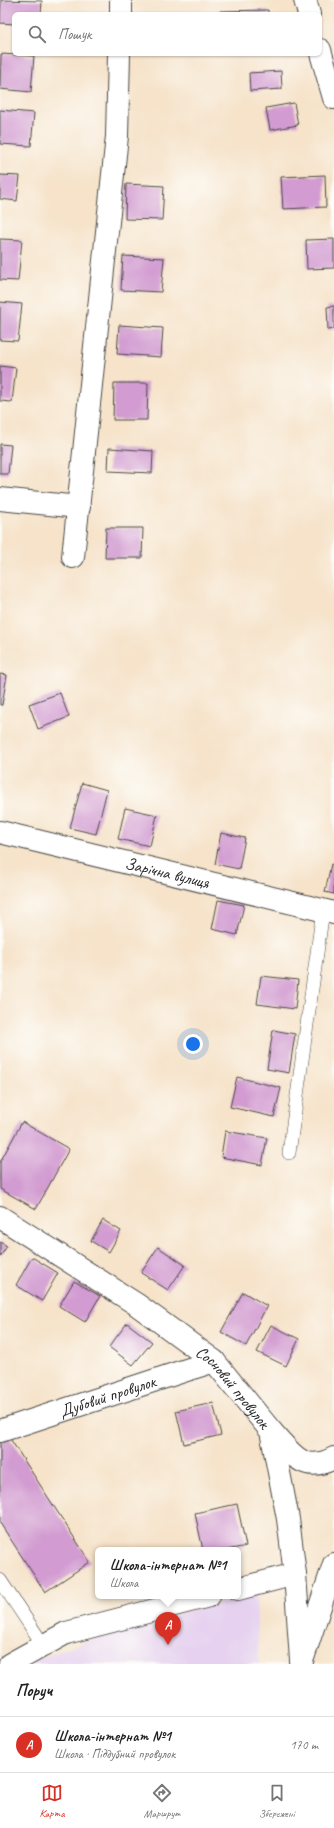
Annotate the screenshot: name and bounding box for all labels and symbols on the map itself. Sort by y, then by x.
street label: Зарічна вулиця [123,853,212,894]
your location [183,1034,203,1054]
street label: Сосновий провулок [192,1341,276,1434]
street label: Дубовий провулок [57,1370,160,1422]
pin: A [155,1612,181,1645]

